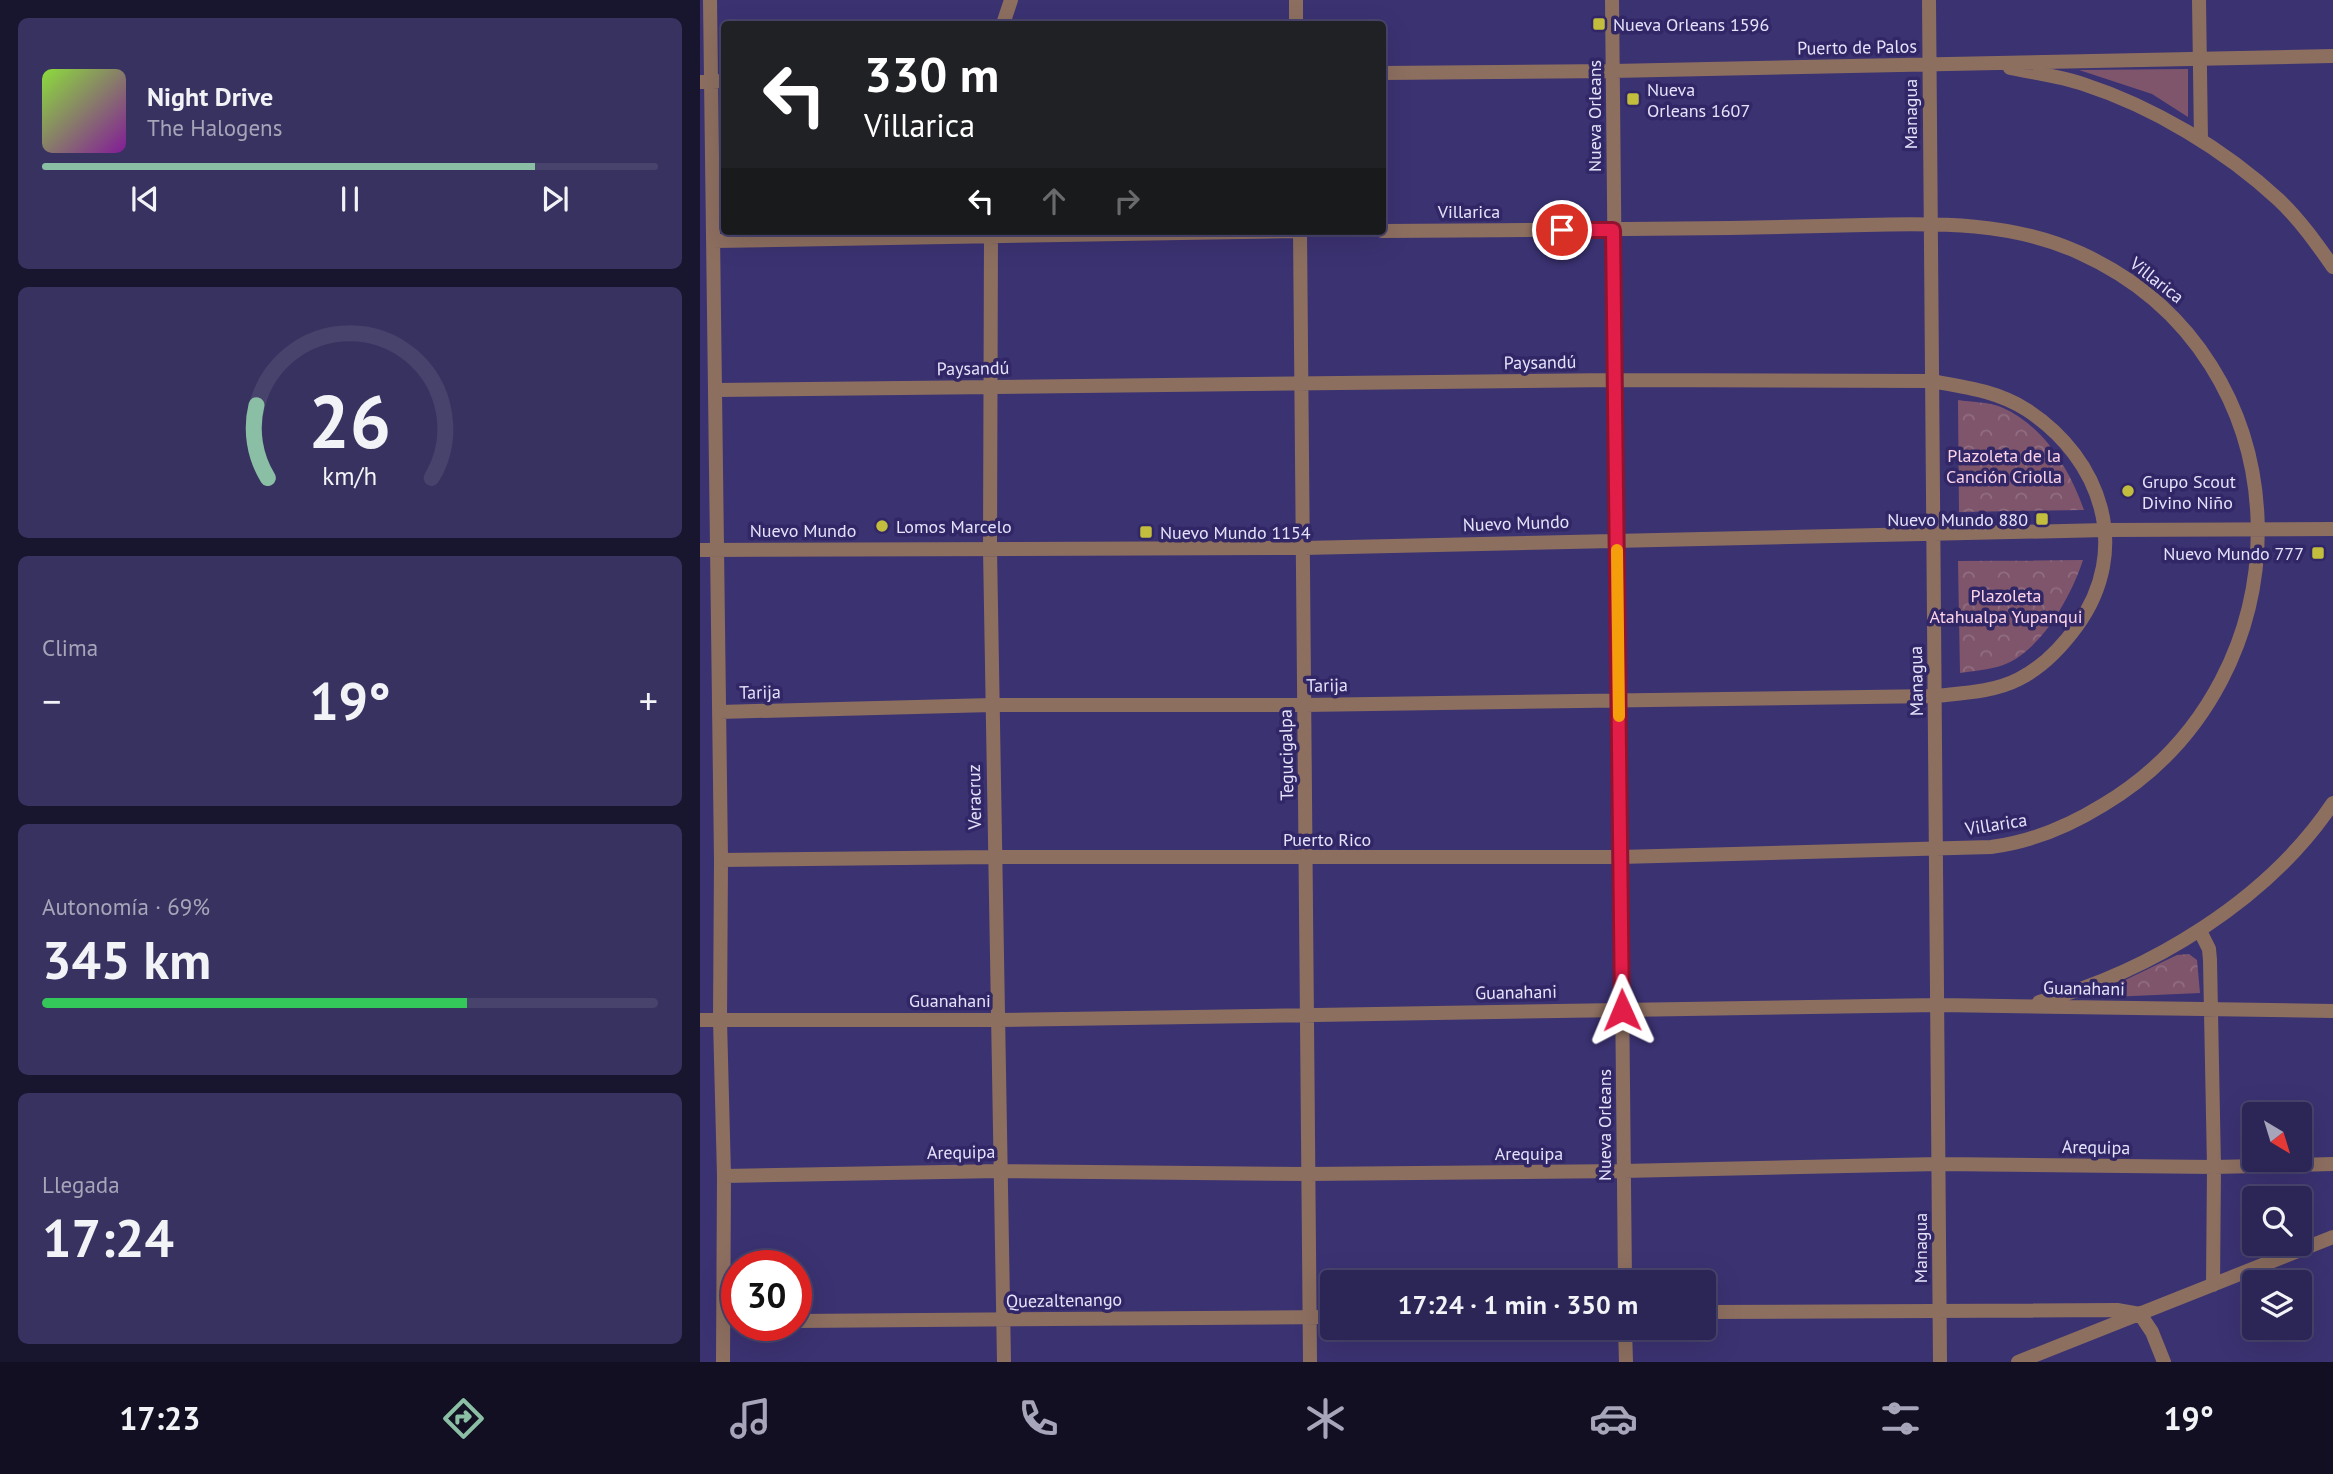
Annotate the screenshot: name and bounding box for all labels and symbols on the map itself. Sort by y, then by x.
place label: Nueva Orleans 1596 [1613,13,1769,36]
marker: Nueva Orleans 1596 [1591,16,1607,32]
street label: Puerto de Palos [1797,34,1917,60]
street label: Nueva Orleans [1583,60,1606,172]
place label: Nueva Orleans 1607 [1647,78,1750,122]
street label: Managua [1899,79,1922,149]
marker: Nueva Orleans 1607 [1625,91,1641,107]
street label: Villarica [1437,200,1500,223]
pin [1532,200,1592,260]
street label: Villarica [2125,251,2189,308]
street label: Paysandú [1504,350,1576,374]
street label: Paysandú [937,356,1009,380]
park label: Plazoleta de la Canción Criolla [1946,444,2062,488]
place label: Grupo Scout Divino Niño [2142,470,2236,514]
marker: Grupo Scout Divino Niño [2120,483,2136,499]
place label: Nuevo Mundo 880 [1887,508,2028,531]
street label: Nuevo Mundo [1462,510,1570,536]
marker: Nuevo Mundo 880 [2034,511,2050,527]
place label: Lomos Marcelo [896,515,1012,538]
marker: Lomos Marcelo [874,518,890,534]
street label: Nuevo Mundo [750,519,856,542]
place label: Nuevo Mundo 1154 [1160,521,1311,544]
marker: Nuevo Mundo 1154 [1138,524,1154,540]
place label: Nuevo Mundo 777 [2163,542,2304,565]
marker: Nuevo Mundo 777 [2310,545,2326,561]
park label: Plazoleta Atahualpa Yupanqui [1929,584,2083,628]
street label: Managua [1904,646,1928,716]
street label: Tarija [1306,673,1348,697]
street label: Tarija [739,680,781,704]
street label: Tegucigalpa [1274,709,1298,801]
street label: Veracruz [962,764,986,831]
street label: Villarica [1962,808,2029,840]
street label: Puerto Rico [1283,828,1371,851]
position arrow [1585,973,1659,1047]
street label: Guanahani [2043,976,2125,1000]
street label: Guanahani [1475,980,1557,1004]
street label: Guanahani [909,989,991,1012]
street label: Nueva Orleans [1593,1069,1616,1181]
north arrow [2242,1102,2312,1172]
street label: Arequipa [2062,1135,2130,1159]
street label: Arequipa [927,1140,995,1164]
street label: Arequipa [1495,1142,1563,1165]
street label: Managua [1909,1213,1932,1283]
speed limit sign: 30 [721,1250,812,1341]
street label: Quezaltenango [1006,1287,1122,1313]

